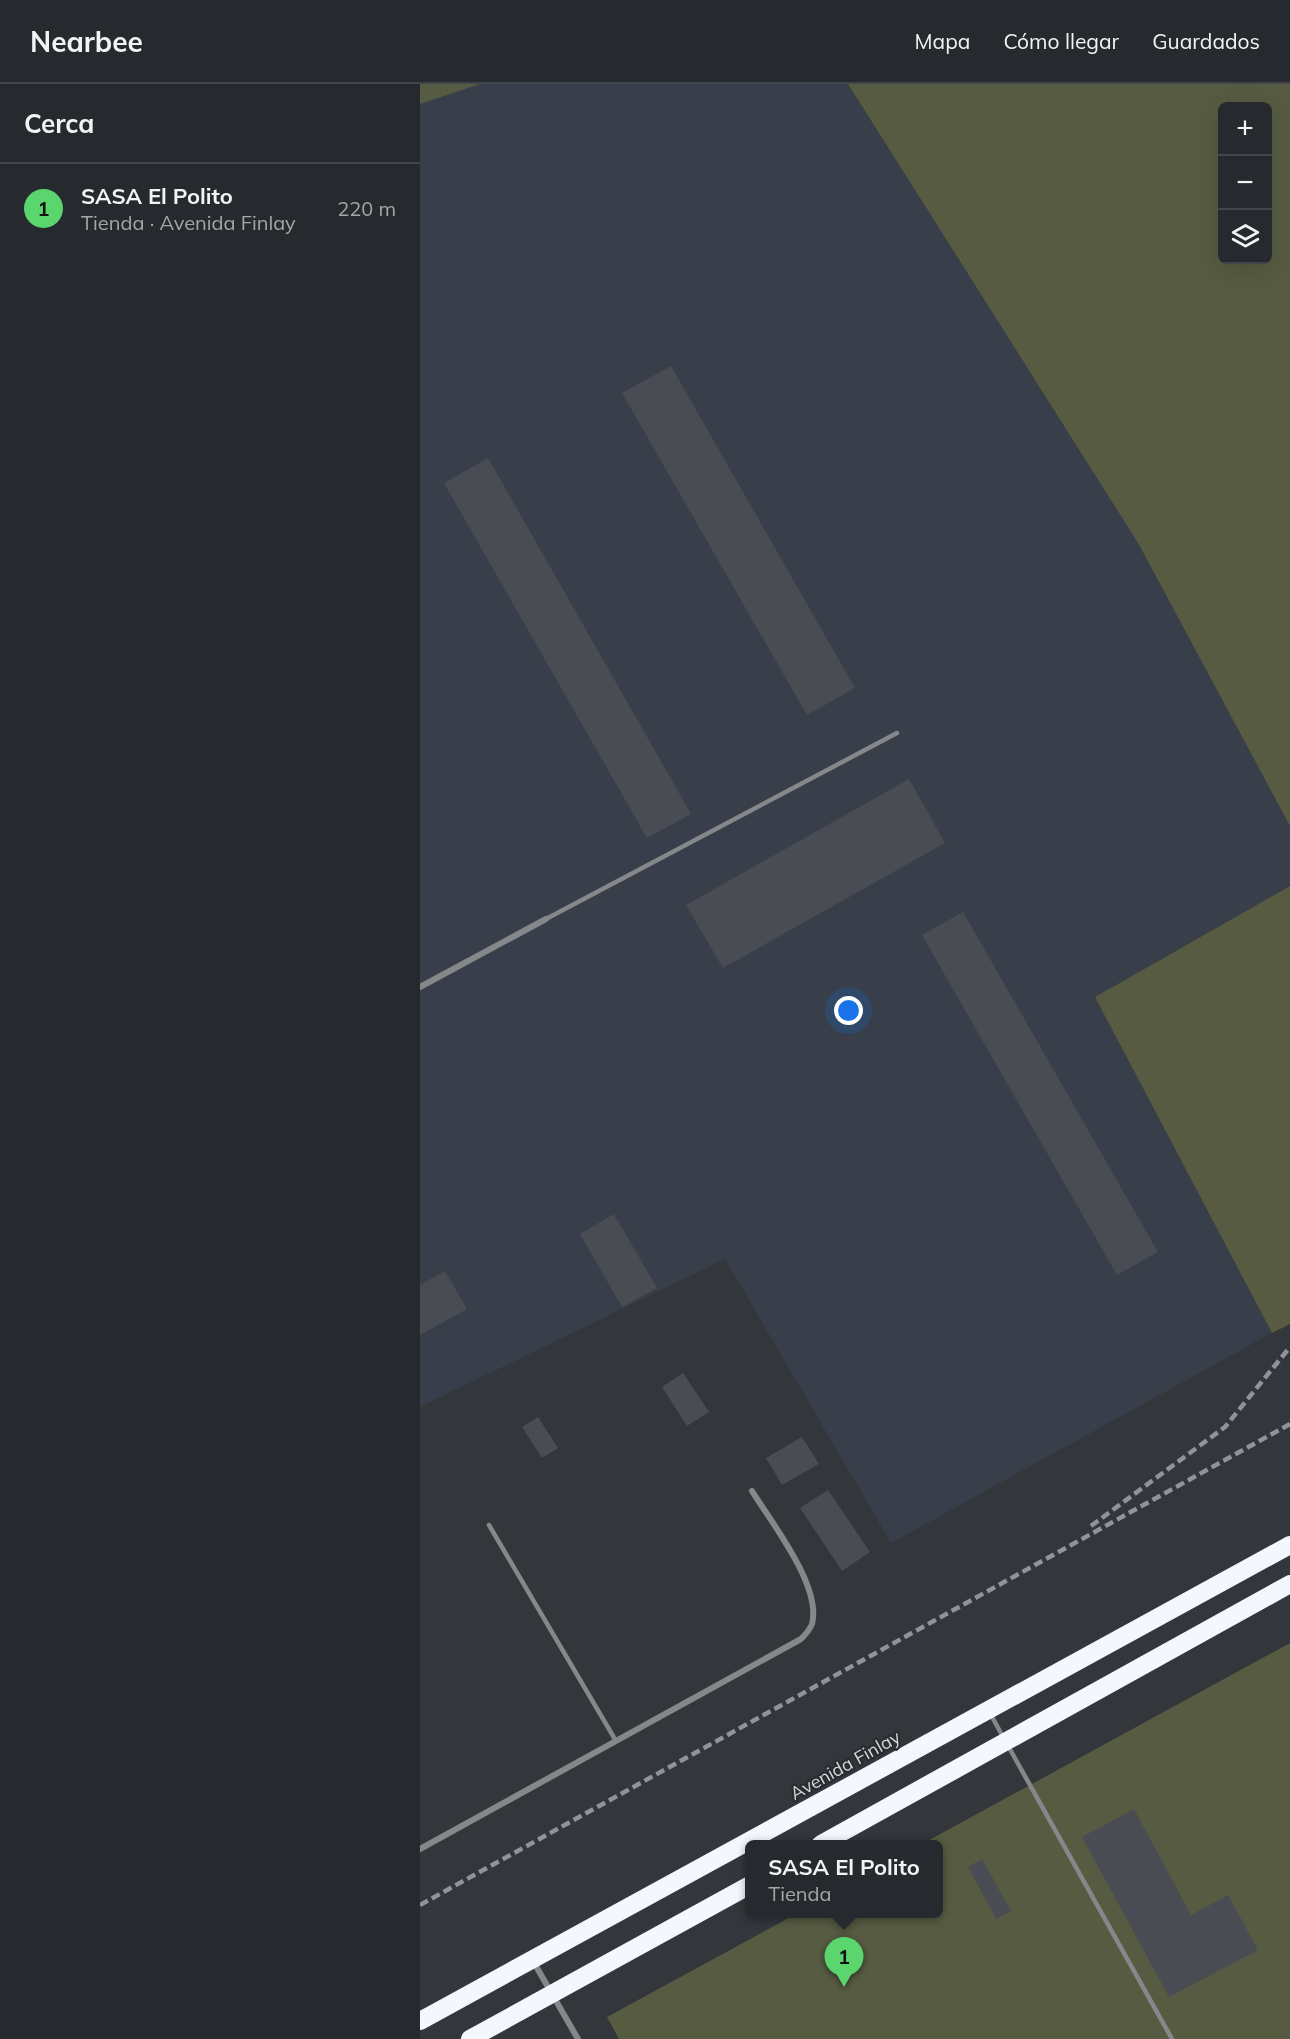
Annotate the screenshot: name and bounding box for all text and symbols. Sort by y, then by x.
text: Nearbee [30,24,143,59]
text: Mapa [915,28,970,54]
text: Cómo llegar [1003,28,1119,54]
text: Guardados [1152,28,1260,54]
map controls [1218,102,1272,264]
button: + [1218,102,1272,156]
text: Cerca [24,107,94,140]
button: − [1218,156,1272,210]
text: SASA El Polito [81,182,233,210]
text: 1 [38,196,50,221]
text: 220 m [337,196,396,221]
text: Tienda · Avenida Finlay [81,210,296,235]
button: layers [1218,210,1272,264]
your location [834,996,863,1025]
street label: Avenida Finlay [786,1725,905,1805]
popup [745,1840,943,1918]
text: SASA El Polito [768,1853,920,1881]
text: Tienda [768,1881,832,1906]
pin: 1 [824,1938,864,1987]

